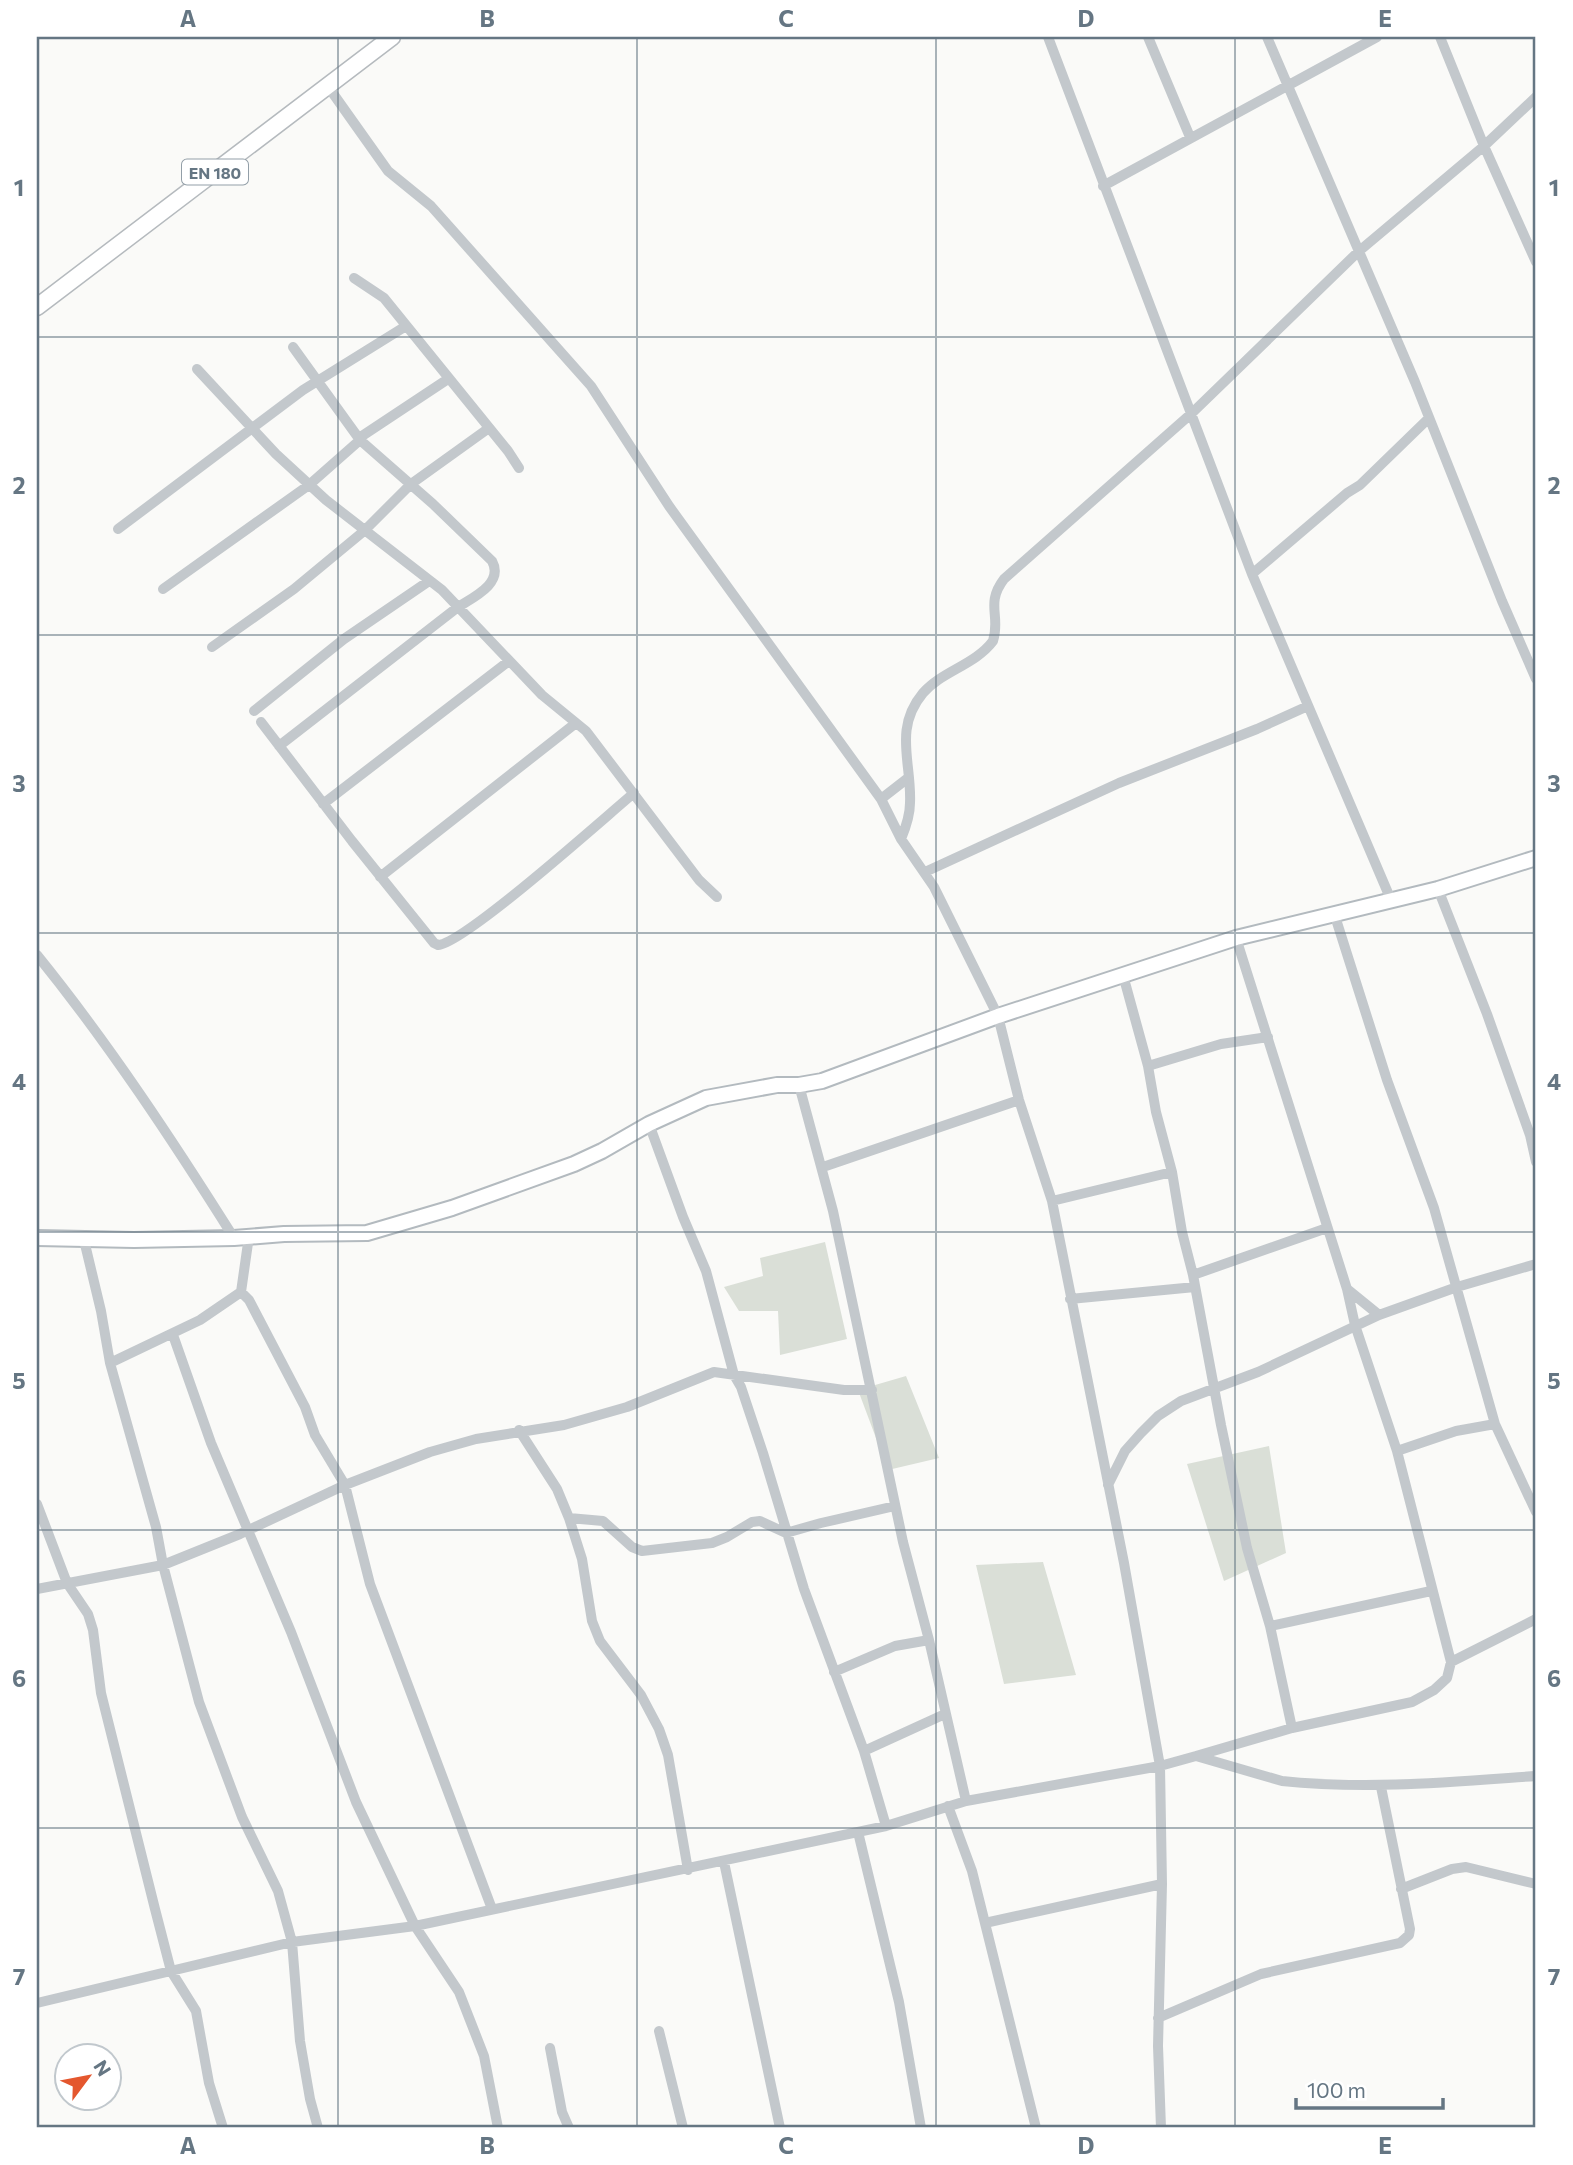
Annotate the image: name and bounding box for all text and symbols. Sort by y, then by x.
text: A [180,4,197,32]
text: B [479,4,495,32]
text: C [778,4,794,32]
text: D [1078,4,1095,32]
text: E [1378,4,1392,32]
road number: EN 180 [182,160,248,184]
text: 1 [14,173,24,201]
text: 1 [1549,173,1559,201]
text: 2 [12,471,26,499]
text: 2 [1547,471,1561,499]
text: 3 [12,769,26,797]
text: 3 [1547,769,1561,797]
text: 4 [12,1067,26,1095]
text: 4 [1547,1067,1561,1095]
text: 5 [12,1366,26,1394]
text: 5 [1547,1366,1561,1394]
text: 6 [12,1664,26,1692]
text: 6 [1547,1664,1561,1692]
text: 7 [13,1962,25,1990]
text: 7 [1548,1962,1560,1990]
north arrow [52,2042,122,2112]
text: N [89,2056,116,2080]
scale bar [1296,2067,1444,2111]
text: 100 m [1307,2077,1366,2102]
text: A [180,2131,197,2159]
text: B [479,2131,495,2159]
text: C [778,2131,794,2159]
text: D [1078,2131,1095,2159]
text: E [1378,2131,1392,2159]

